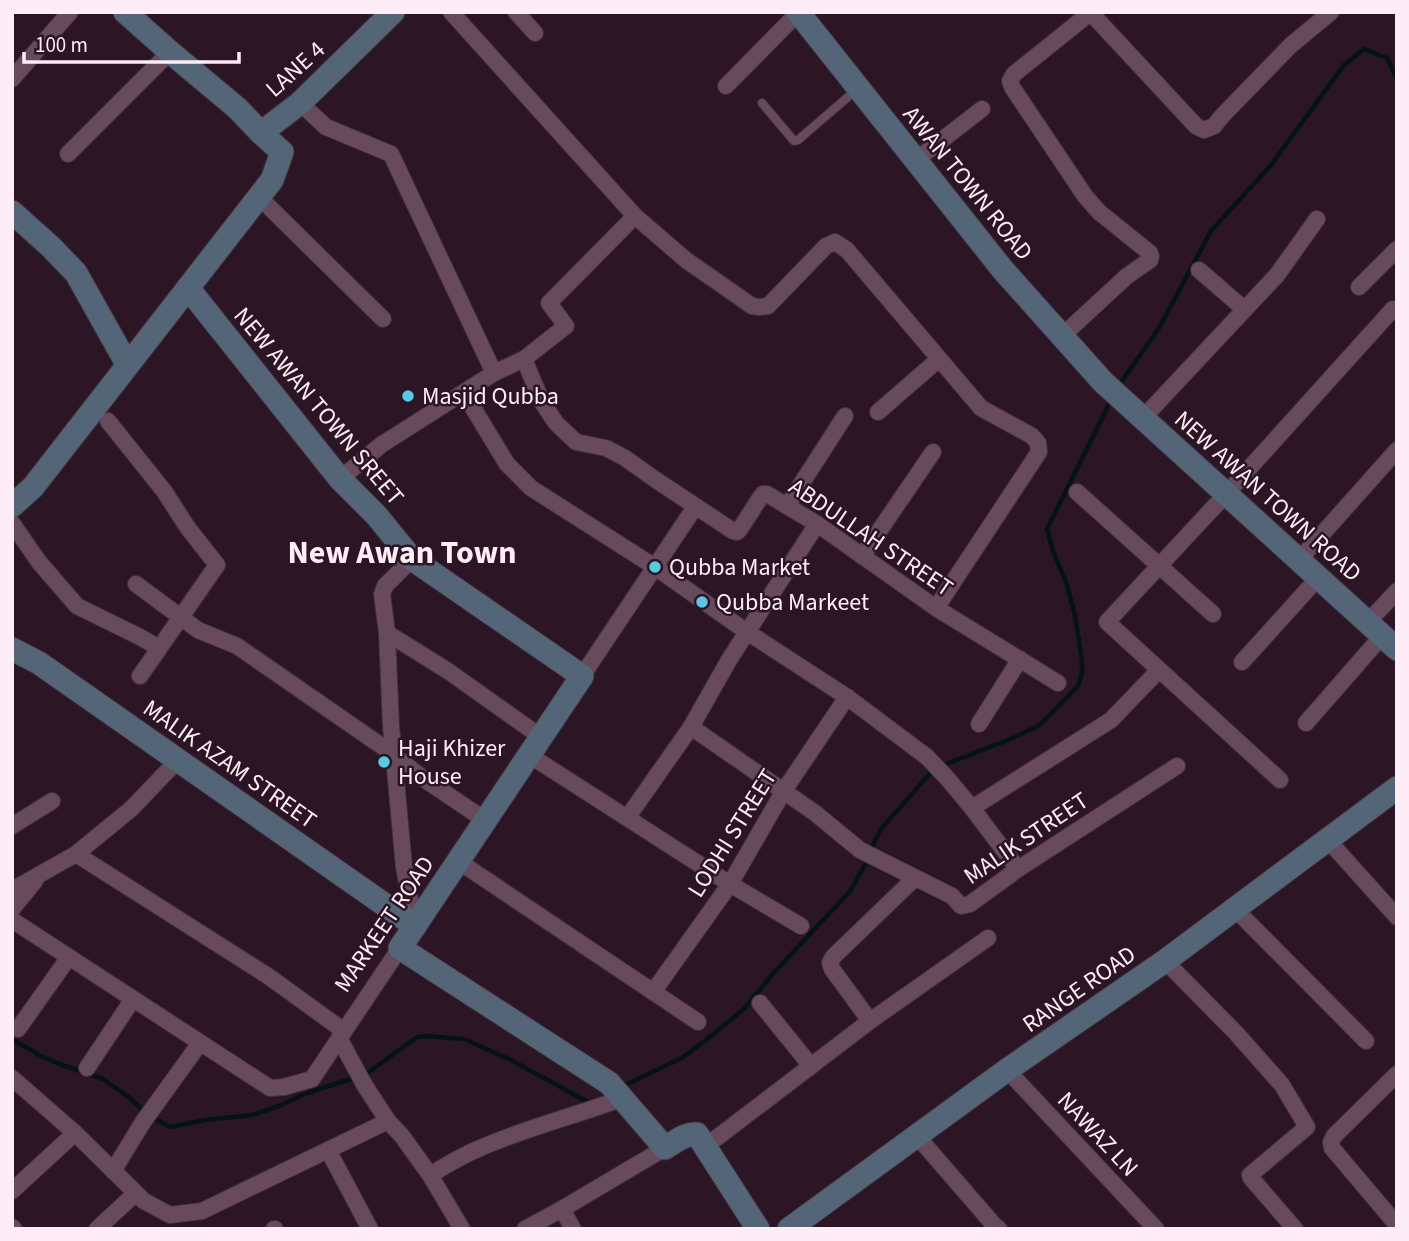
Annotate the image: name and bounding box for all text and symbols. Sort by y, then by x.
scale bar [24,21,240,65]
text: 100 m [35,30,88,60]
street label: LANE 4 [258,33,333,106]
street label: AWAN TOWN ROAD [894,99,1041,268]
street label: NEW AWAN TOWN SREET [225,300,412,513]
place label: Masjid Qubba [422,379,559,414]
marker: Masjid Qubba [400,388,416,404]
street label: NEW AWAN TOWN ROAD [1166,403,1369,590]
street label: ABDULLAH STREET [782,469,960,605]
district label: New Awan Town [287,530,517,576]
place label: Qubba Market [669,550,810,585]
marker: Qubba Market [647,559,663,575]
place label: Qubba Markeet [716,585,869,620]
marker: Qubba Markeet [694,594,710,610]
street label: MALIK AZAM STREET [136,691,324,838]
place label: Haji Khizer House [398,731,506,794]
marker: Haji Khizer House [376,754,392,770]
street label: LODHI STREET [679,762,786,904]
street label: MALIK STREET [957,784,1096,893]
street label: MARKEET ROAD [326,849,443,1000]
street label: RANGE ROAD [1015,937,1143,1041]
street label: NAWAZ LN [1049,1084,1146,1185]

